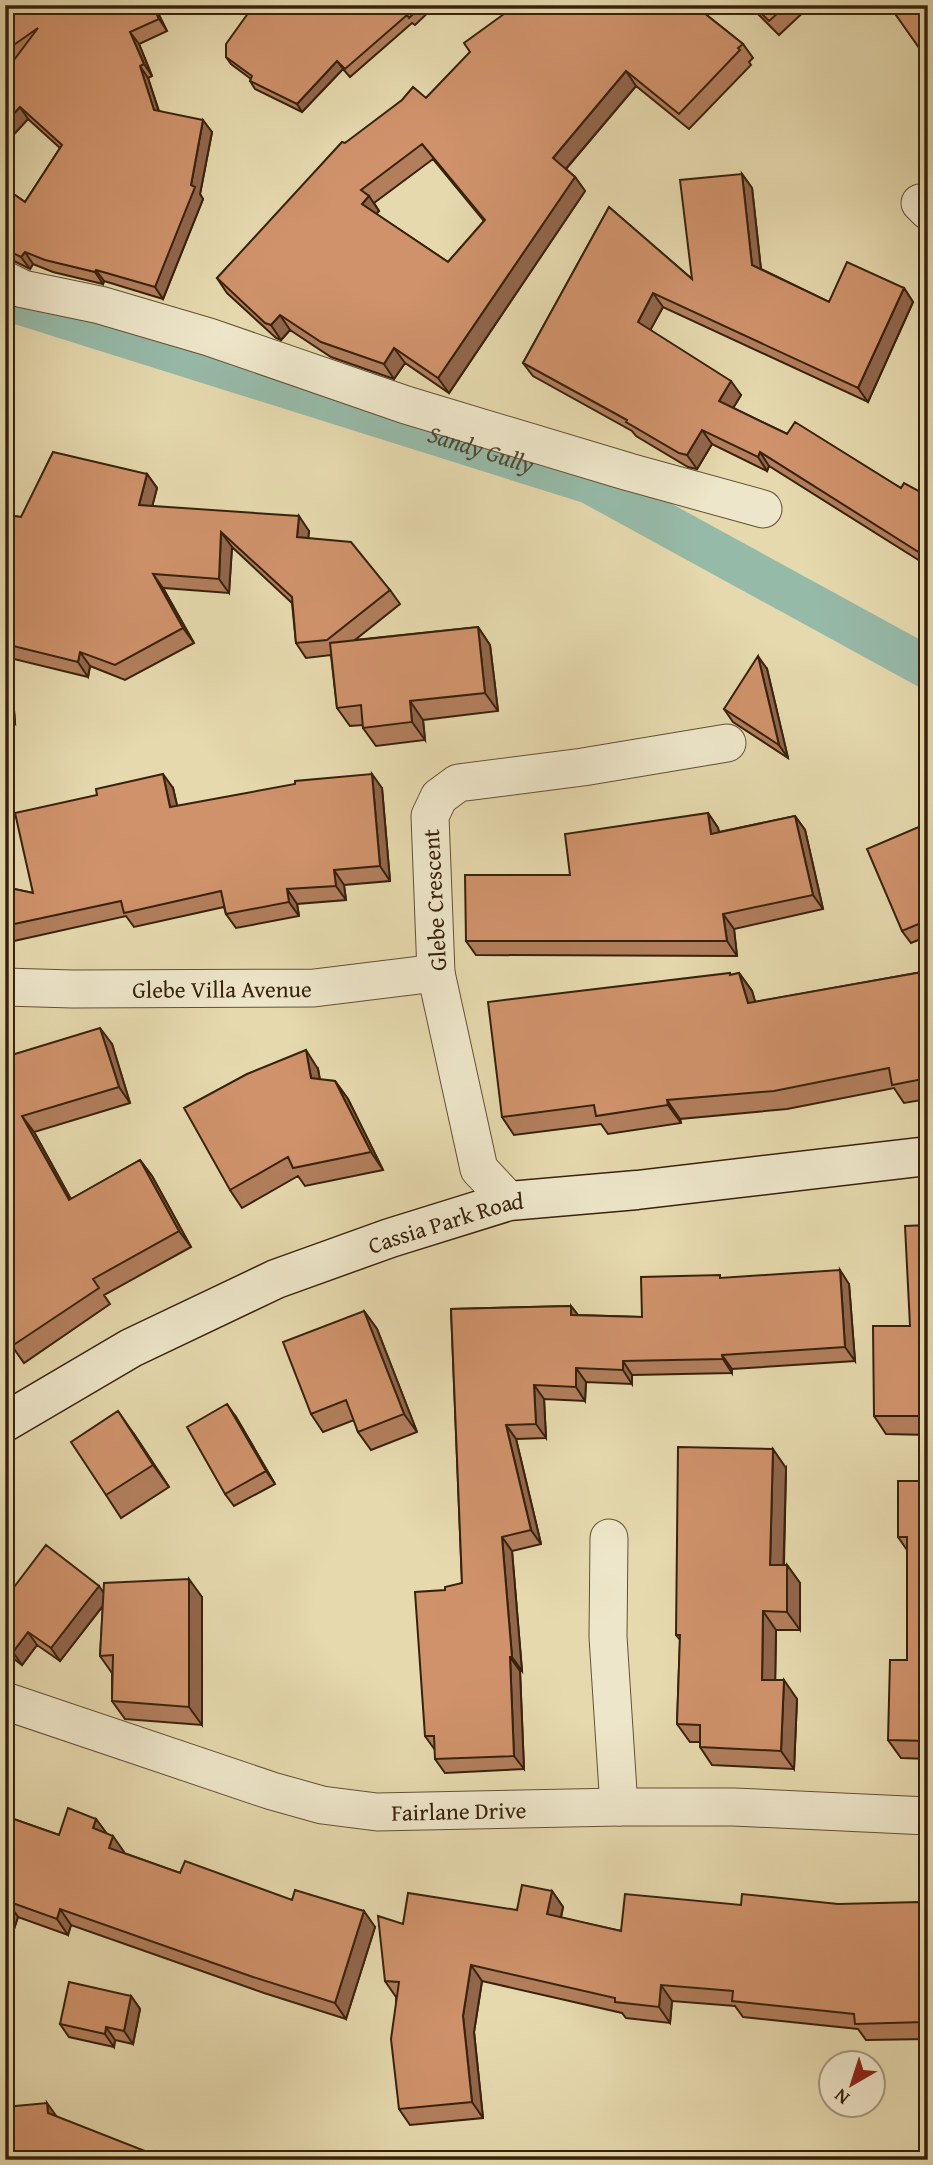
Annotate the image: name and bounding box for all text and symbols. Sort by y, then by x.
water label: Sandy Gully [424,416,538,482]
street label: Glebe Crescent [414,828,454,972]
street label: Glebe Villa Avenue [132,972,312,1005]
street label: Cassia Park Road [363,1183,525,1261]
street label: Fairlane Drive [391,1792,527,1828]
north arrow [818,2050,888,2120]
text: N [827,2082,855,2112]

